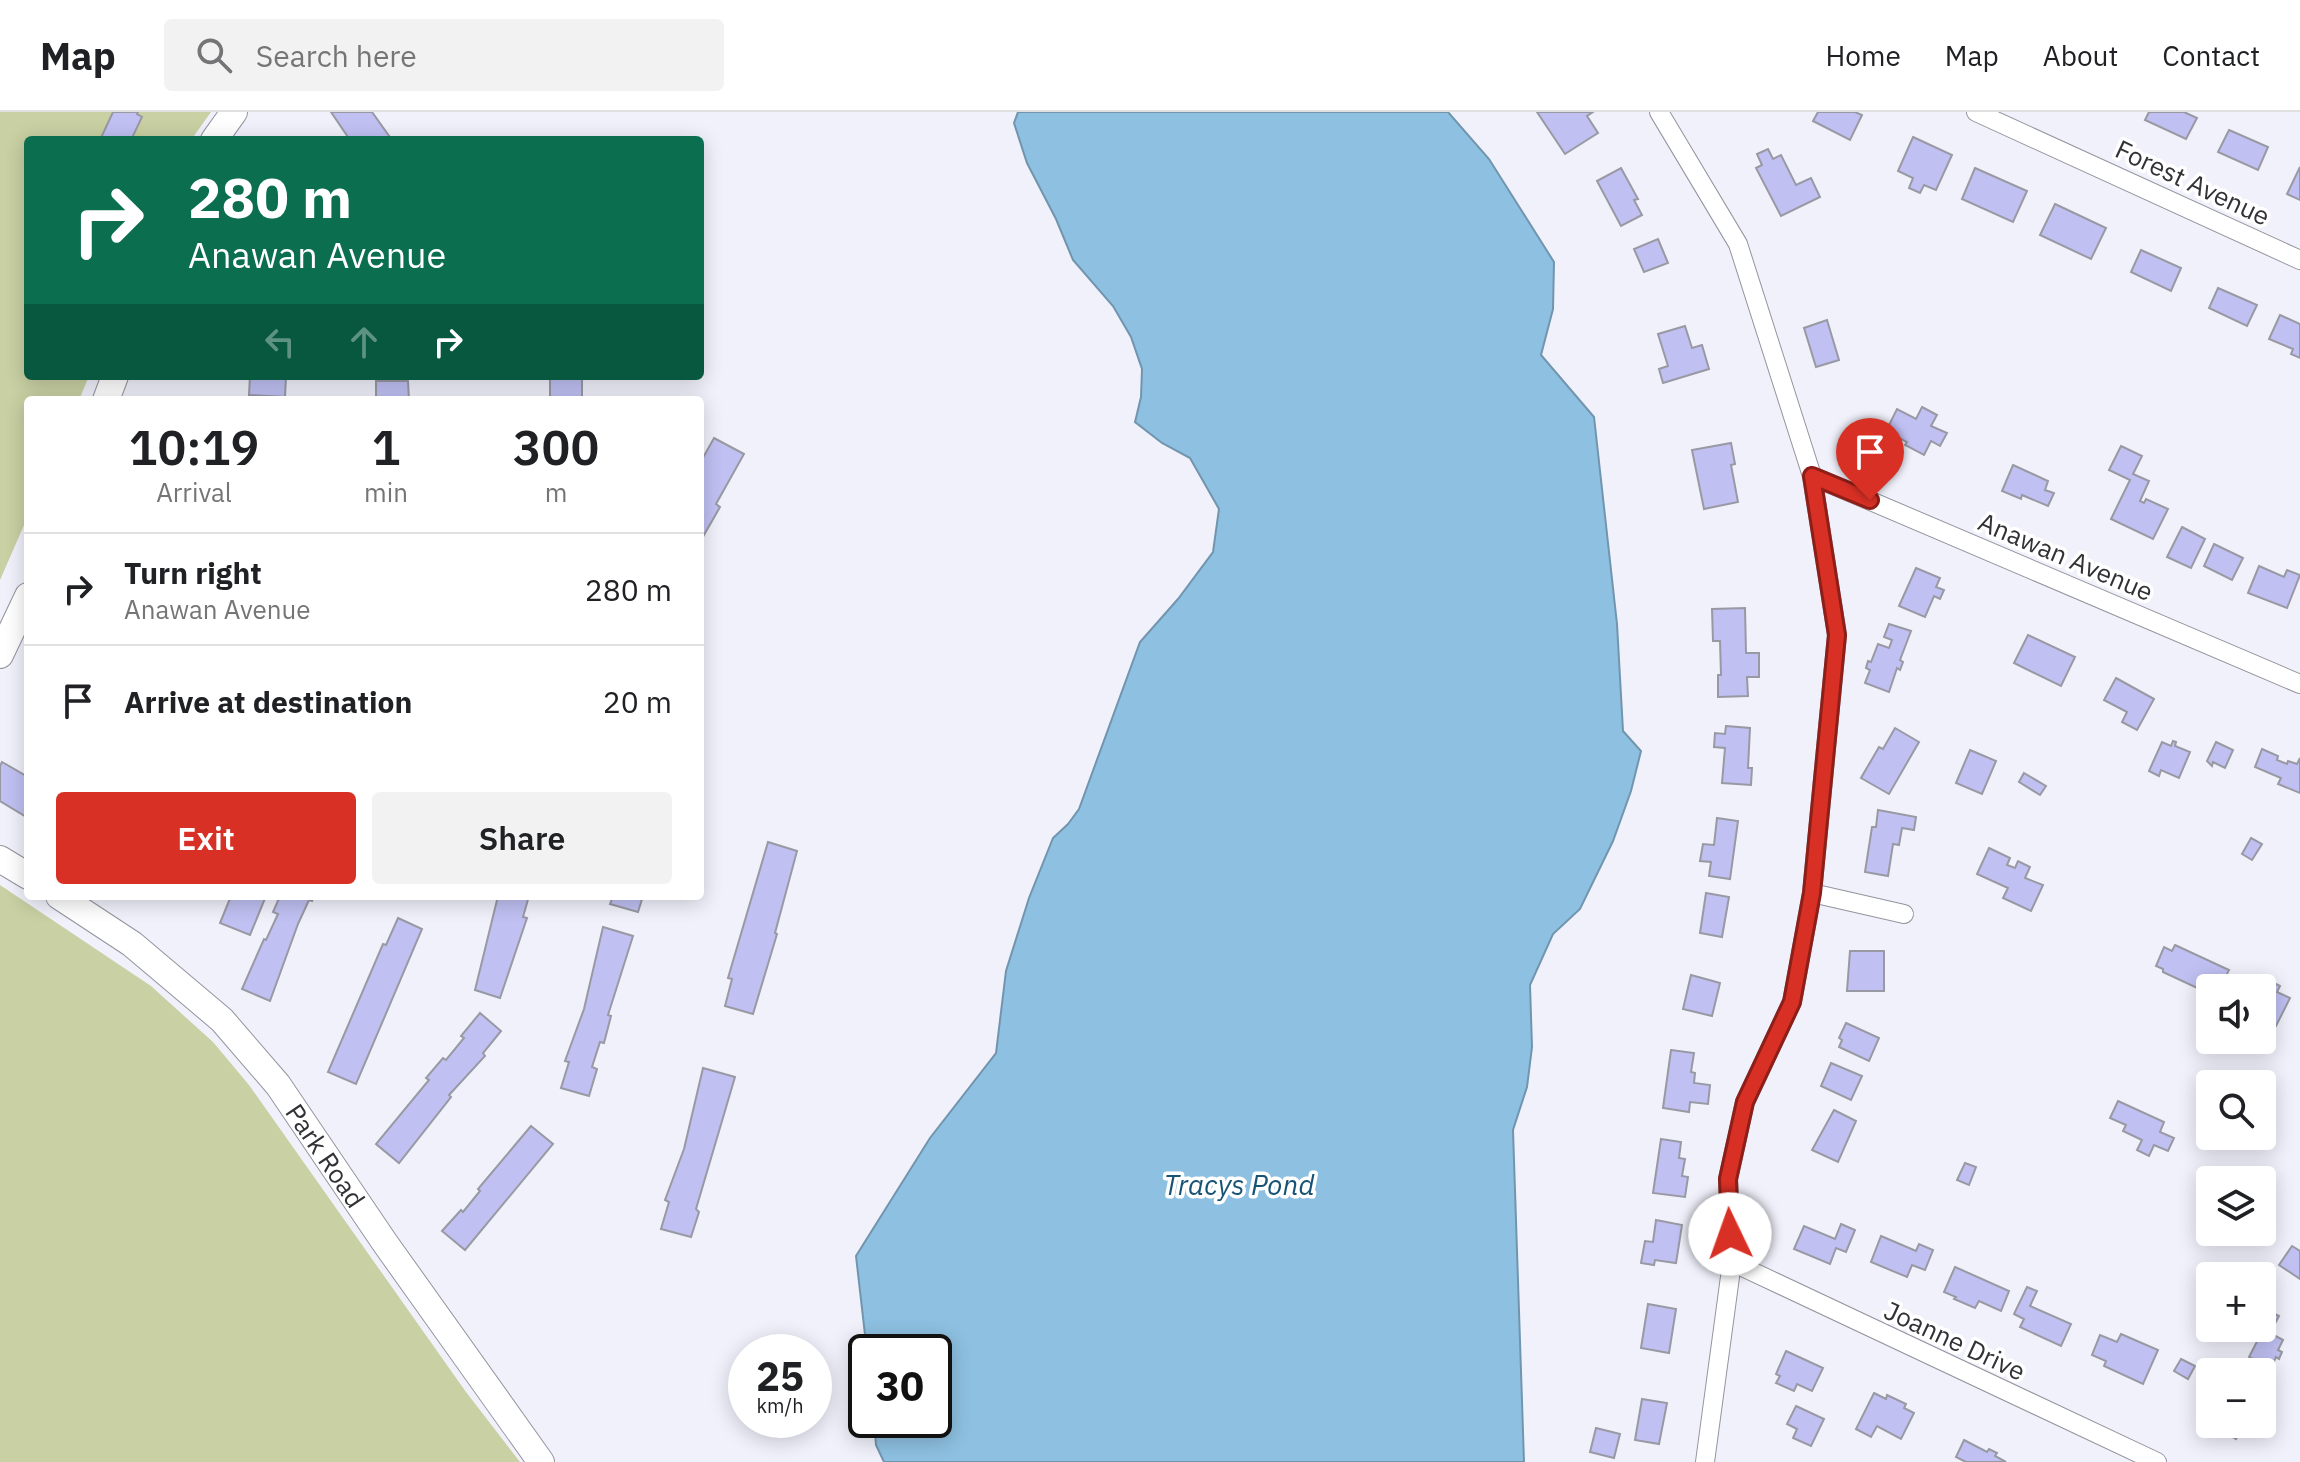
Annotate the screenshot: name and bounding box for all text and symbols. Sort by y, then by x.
search box [164,19,724,91]
text: Map [40,31,116,80]
icon: search [192,33,236,77]
text: Search here [256,36,417,75]
text: Home [1825,37,1901,74]
text: Map [1945,37,1999,74]
text: About [2043,37,2118,74]
text: Contact [2162,37,2260,74]
street label: Forest Avenue [2110,131,2276,233]
text: 280 m [188,161,352,233]
icon: right [56,168,160,272]
text: Anawan Avenue [188,231,446,278]
icon: left [258,320,302,364]
icon: ahead [342,320,386,364]
icon: right [426,320,470,364]
text: 10:19 [129,416,259,478]
text: 1 [372,416,400,478]
text: 300 [513,416,599,478]
pin [1836,418,1904,500]
icon: arrive [1848,430,1892,474]
text: Arrival [156,475,232,509]
text: min [364,475,408,509]
text: m [545,475,567,509]
street label: Anawan Avenue [1973,504,2159,608]
text: Turn right [124,553,262,592]
icon: right [56,567,100,611]
text: 280 m [585,570,672,609]
text: Anawan Avenue [124,592,311,626]
icon: arrive [56,679,100,723]
text: Arrive at destination [124,682,412,721]
text: 20 m [603,682,672,721]
button: Exit [56,792,356,884]
button: Share [372,792,672,884]
map controls [2196,974,2276,1438]
button: sound [2196,974,2276,1054]
button: search [2196,1070,2276,1150]
street label: Park Road [278,1097,373,1214]
water label: Tracys Pond [1163,1166,1315,1203]
button: layers [2196,1166,2276,1246]
position arrow [1688,1192,1772,1276]
button: + [2196,1262,2276,1342]
street label: Joanne Drive [1879,1292,2031,1388]
speed limit sign: 30 [848,1334,952,1438]
text: 25 [756,1350,804,1402]
button: − [2196,1358,2276,1438]
text: km/h [756,1392,804,1419]

